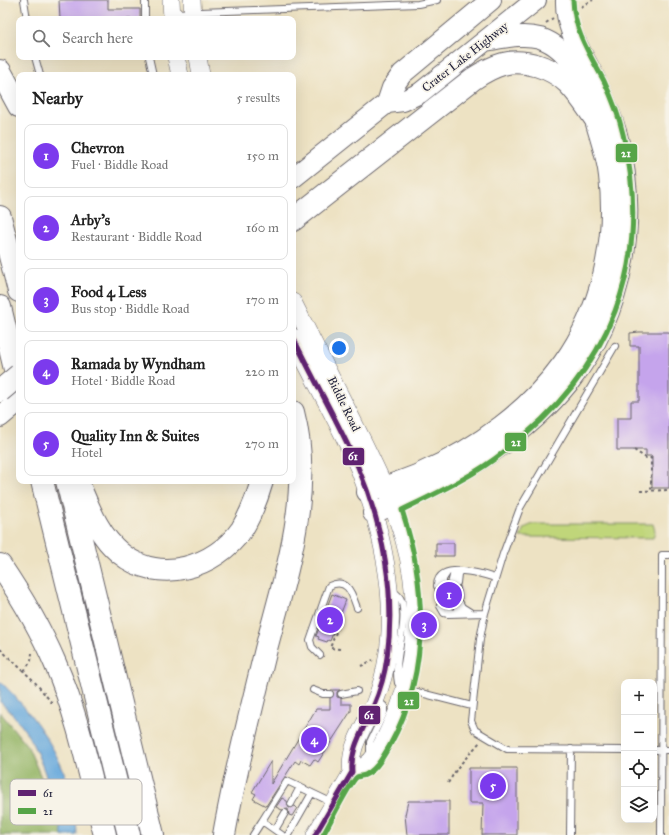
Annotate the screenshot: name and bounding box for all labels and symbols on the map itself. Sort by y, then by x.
street label: Crater Lake Highway [419,19,512,96]
line badge: 21 [615,143,638,163]
text: 21 [621,147,632,160]
your location [329,338,349,358]
street label: Biddle Road [325,374,363,434]
line badge: 21 [504,432,527,452]
text: 21 [511,436,522,449]
line badge: 61 [342,447,365,466]
text: 61 [348,450,359,463]
pin: 1 [436,580,462,610]
pin: 2 [317,605,343,635]
pin: 3 [411,610,437,640]
line badge: 21 [397,691,420,710]
text: 21 [404,695,415,708]
line badge: 61 [358,705,381,725]
text: 61 [364,709,375,722]
pin: 4 [301,725,327,755]
pin: 5 [480,771,506,801]
legend [10,779,142,825]
text: 61 [43,787,53,800]
text: 21 [43,805,53,818]

